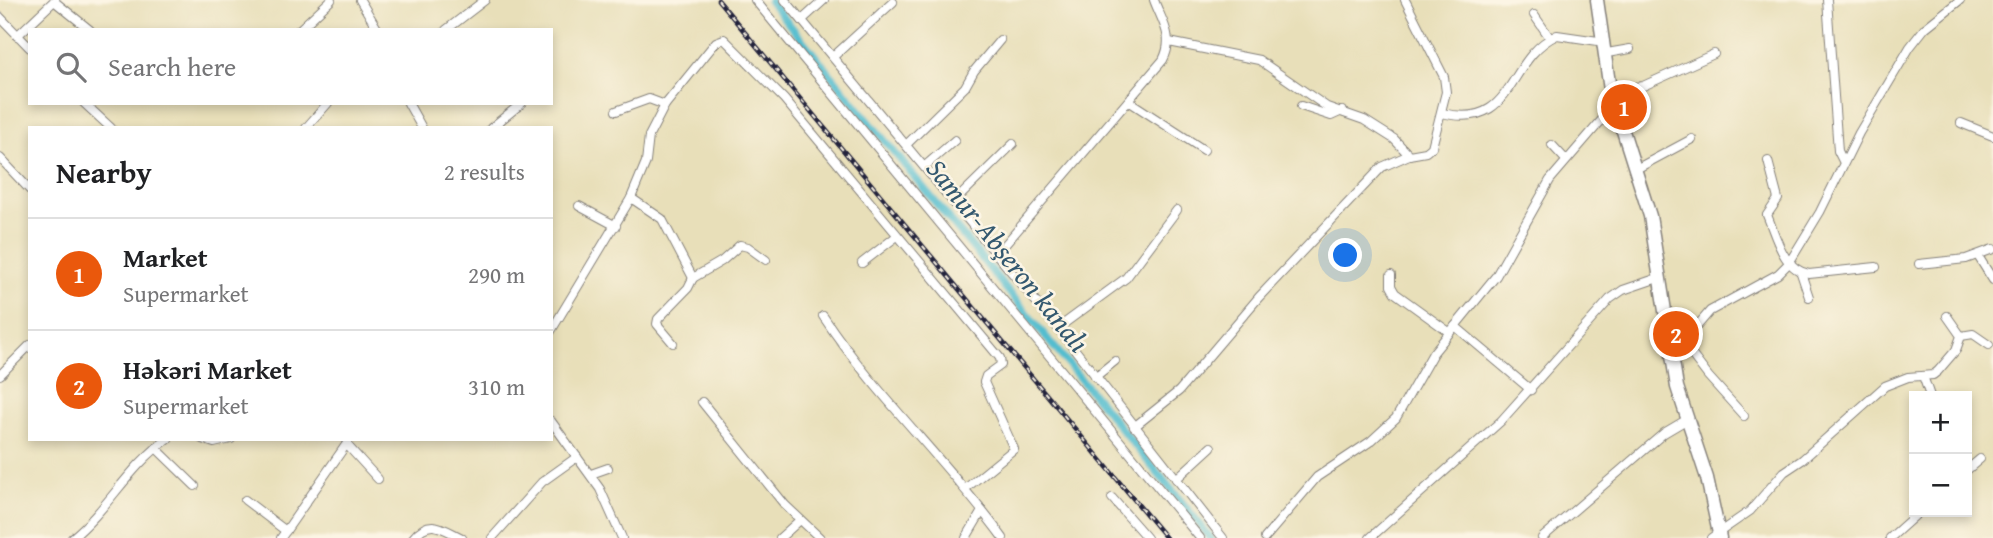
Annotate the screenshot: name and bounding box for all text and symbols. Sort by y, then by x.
search box [28,28,553,105]
text: Search here [108,47,236,86]
icon: search [52,48,90,86]
pin: 1 [1601,81,1647,133]
water label: Samur-Abşeron kanalı [917,149,1100,360]
text: Nearby [56,150,152,194]
text: 2 results [444,155,525,188]
text: Market [123,238,208,277]
your location [1328,238,1362,272]
text: 1 [73,258,85,291]
text: 290 m [468,258,525,291]
text: Supermarket [123,277,249,310]
pin: 2 [1653,308,1699,360]
text: Həkəri Market [123,350,292,389]
text: 2 [73,370,85,403]
text: 310 m [468,370,525,403]
text: Supermarket [123,389,249,422]
map controls [1909,391,1972,517]
button: + [1909,391,1972,454]
button: − [1909,454,1972,517]

